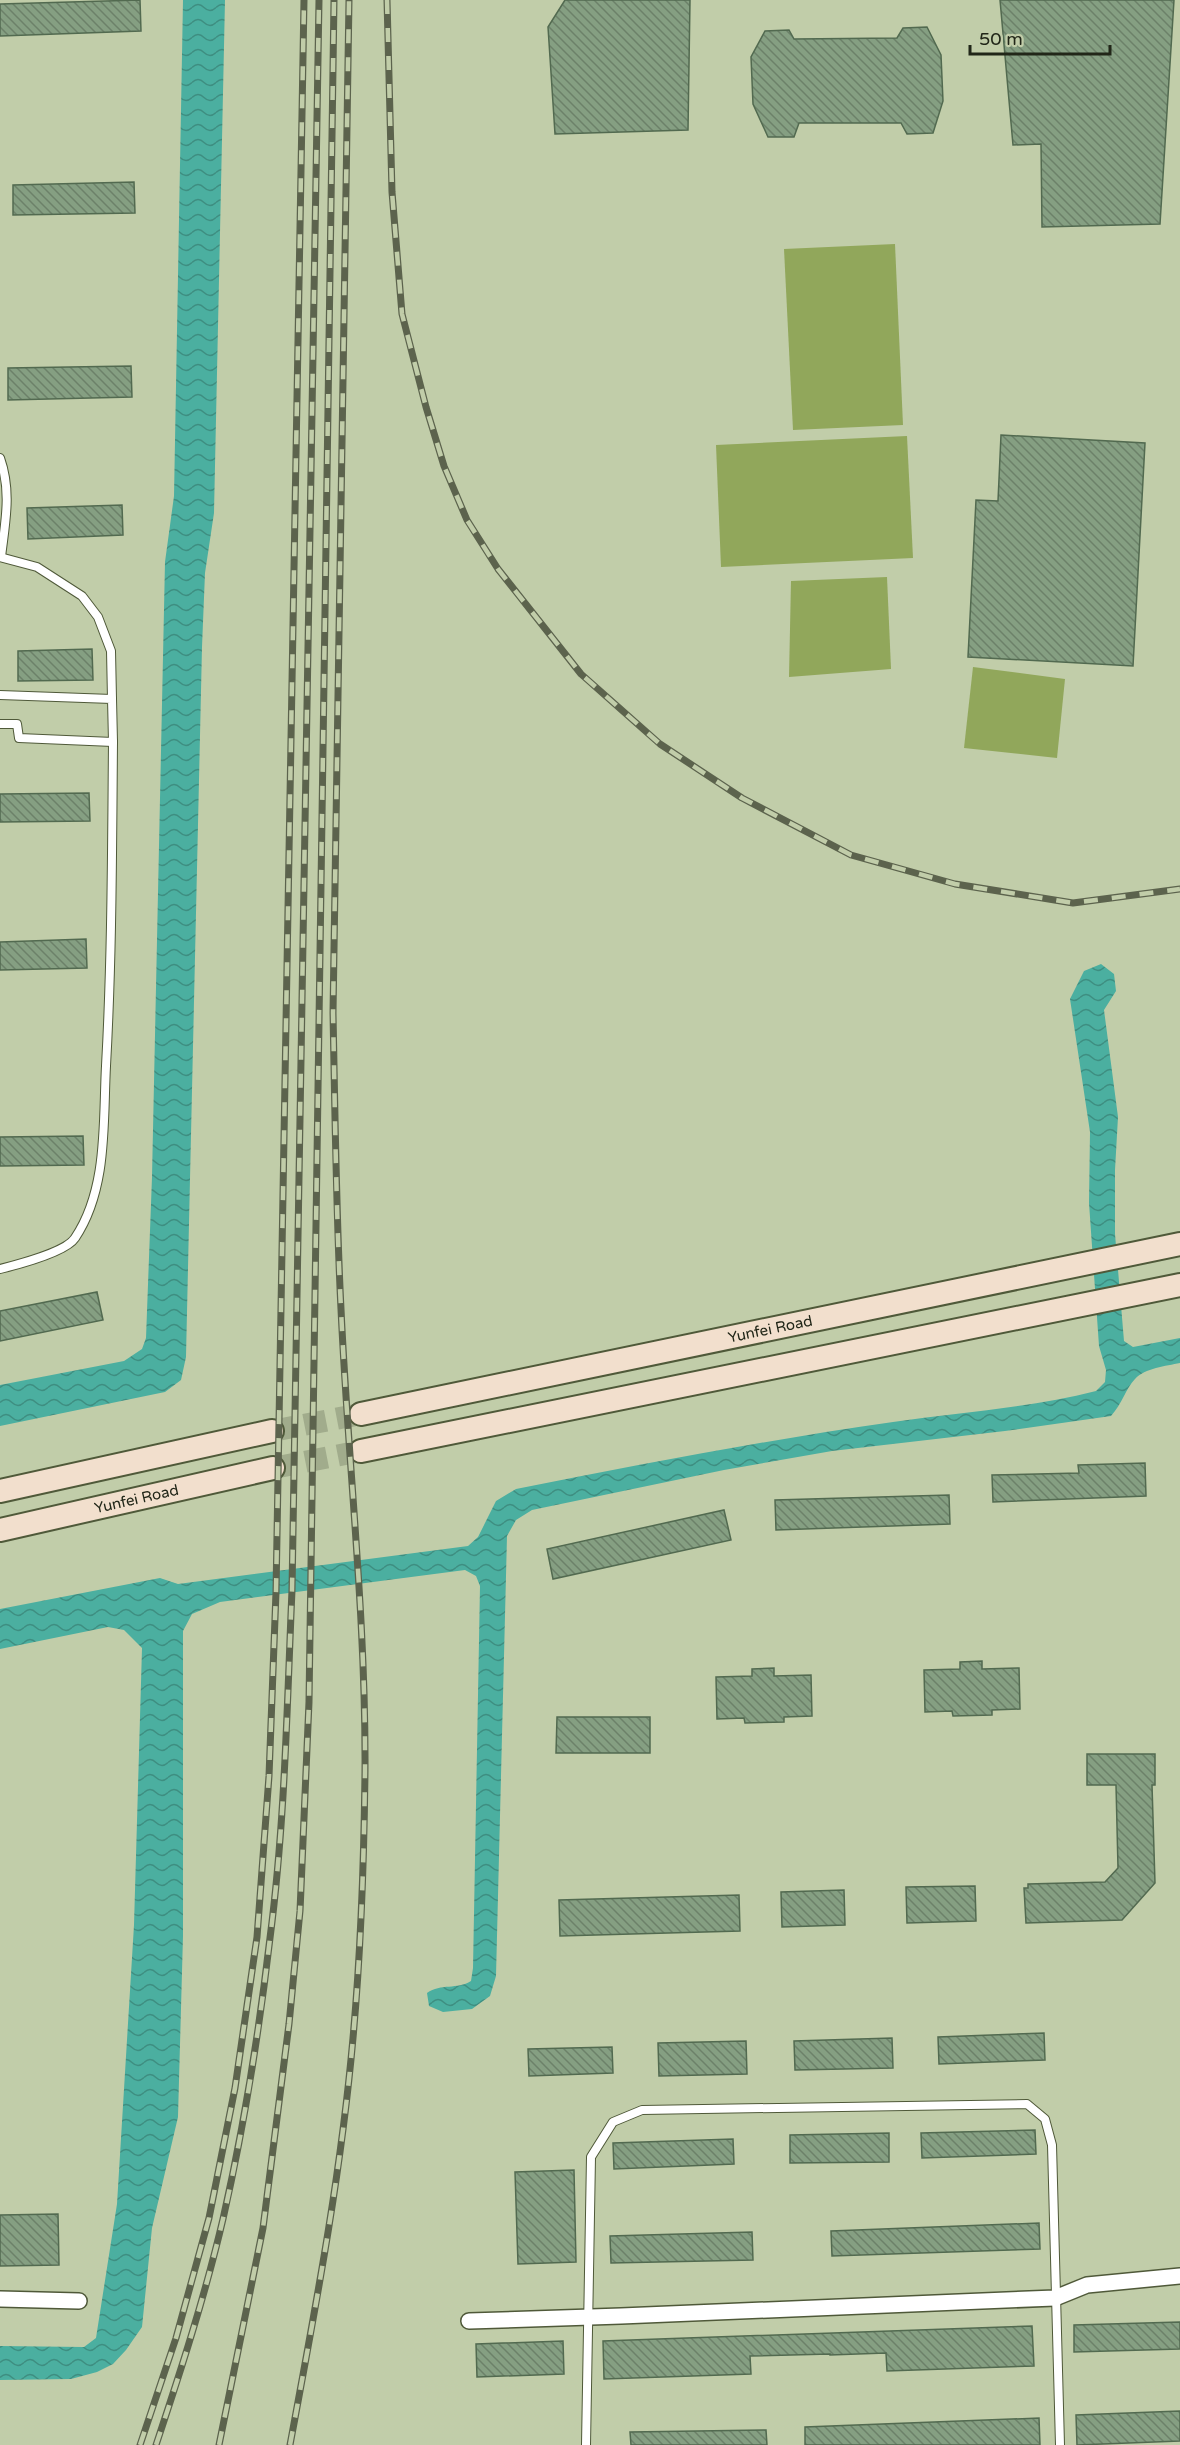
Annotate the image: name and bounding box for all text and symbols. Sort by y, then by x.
scale bar [970,18,1110,56]
text: 50 m [979,28,1023,50]
street label: Yunfei Road [726,1312,814,1347]
street label: Yunfei Road [93,1481,180,1517]

